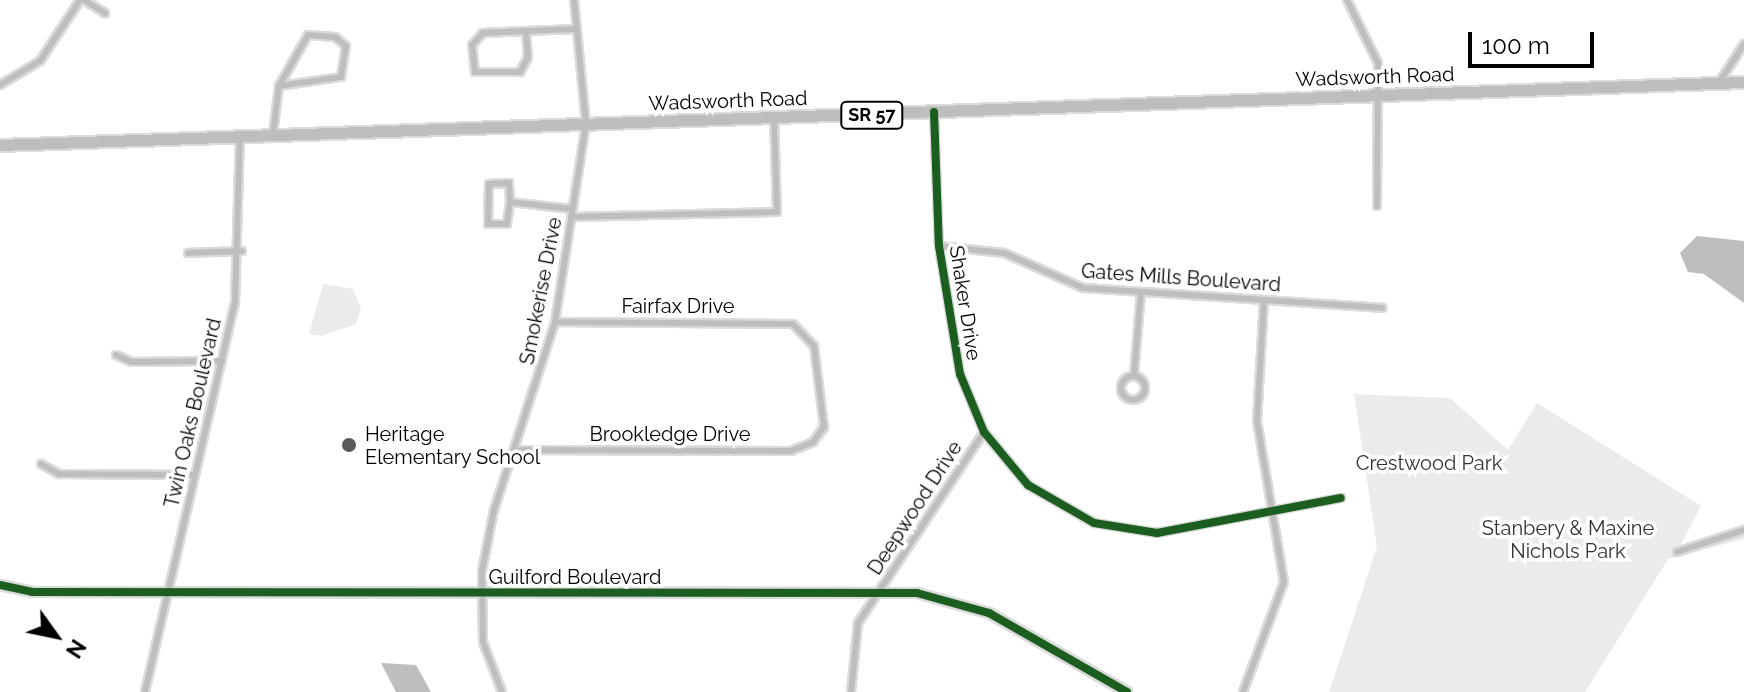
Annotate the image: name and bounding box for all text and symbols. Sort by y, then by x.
scale bar [1472,16,1598,66]
text: 100 m [1482,31,1550,60]
street label: Wadsworth Road [1295,62,1455,92]
street label: Wadsworth Road [648,86,808,116]
road number: SR 57 [840,101,904,129]
street label: Smokerise Drive [515,215,567,367]
street label: Shaker Drive [944,244,986,362]
street label: Gates Mills Boulevard [1080,259,1282,297]
street label: Fairfax Drive [621,294,735,318]
street label: Twin Oaks Boulevard [160,316,226,510]
place label: Heritage Elementary School [365,422,541,469]
street label: Brookledge Drive [590,422,750,446]
marker: Heritage Elementary School [340,436,358,454]
street label: Deepwood Drive [863,437,967,579]
park label: Crestwood Park [1356,451,1502,475]
park label: Stanbery & Maxine Nichols Park [1482,517,1654,564]
street label: Guilford Boulevard [489,565,661,589]
north arrow [16,596,96,676]
text: N [61,635,92,663]

